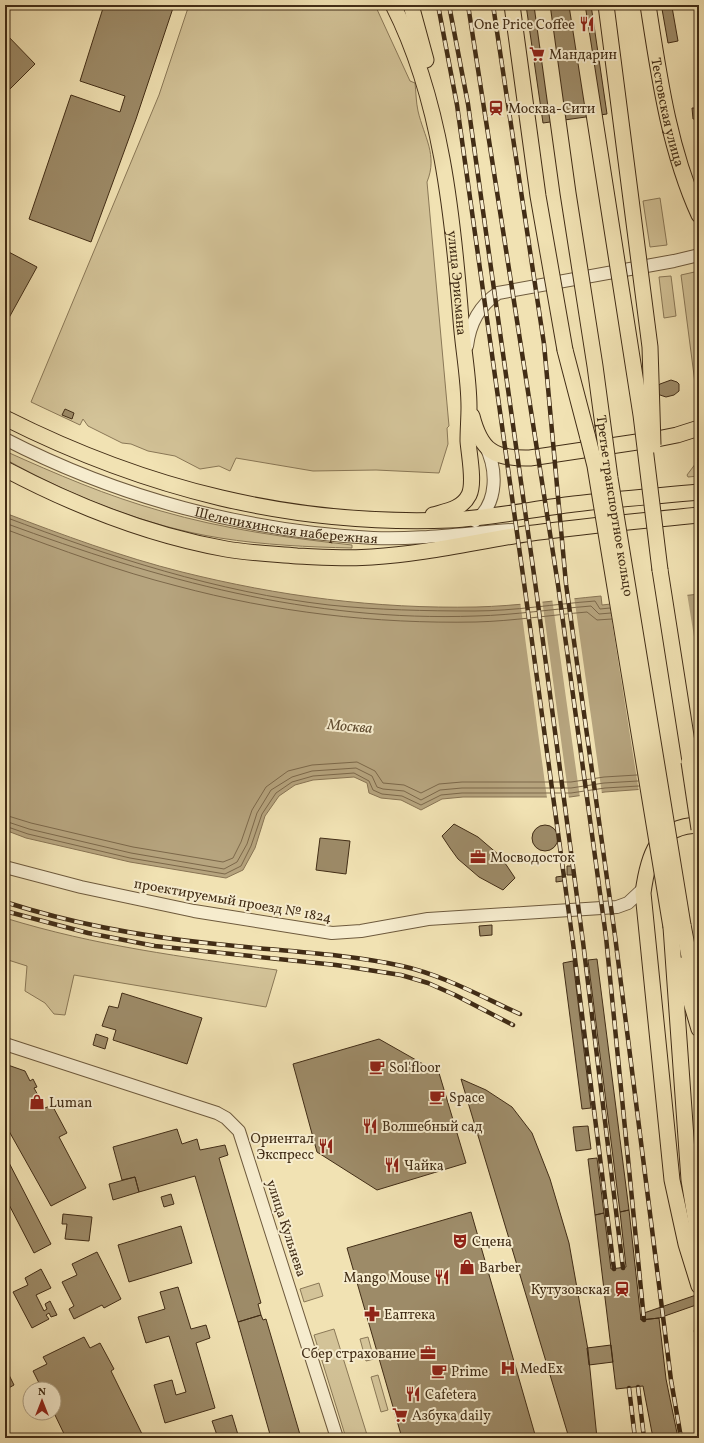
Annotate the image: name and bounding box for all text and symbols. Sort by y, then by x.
restaurant icon: One Price Coffee [578,15,596,33]
place label: One Price Coffee [474,16,575,35]
supermarket icon: Мандарин [528,45,546,63]
place label: Мандарин [549,46,618,65]
street label: Тестовская улица [645,56,688,169]
station icon: Москва-Сити [487,99,505,117]
place label: Москва-Сити [508,100,596,119]
street label: улица Эрисмана [442,229,470,336]
street label: Третье транспортное кольцо [591,414,637,598]
street label: Шелепихинская набережная [192,503,378,549]
water label: Москва [325,715,373,740]
office icon: Мосводосток [469,848,487,866]
place label: Мосводосток [490,849,575,868]
street label: проектируемый проезд № 1824 [133,875,333,928]
cafe icon: Sol'floor [368,1058,386,1076]
place label: Sol'floor [389,1059,441,1078]
cafe icon: Space [428,1088,446,1106]
place label: Space [449,1089,485,1108]
shop icon: Luman [28,1093,46,1111]
place label: Luman [49,1094,92,1113]
restaurant icon: Волшебный сад [361,1117,379,1135]
place label: Волшебный сад [382,1118,482,1137]
place label: Ориентал Экспресс [250,1130,314,1165]
restaurant icon: Ориентал Экспресс [317,1137,335,1155]
restaurant icon: Чайка [383,1156,401,1174]
place label: Чайка [404,1157,444,1176]
street label: улица Кульнева [261,1177,310,1280]
theatre icon: Сцена [451,1232,469,1250]
place label: Сцена [472,1233,512,1252]
shop icon: Barber [458,1258,476,1276]
place label: Barber [479,1259,521,1278]
restaurant icon: Mango Mouse [433,1268,451,1286]
place label: Mango Mouse [344,1269,430,1288]
station icon: Кутузовская [613,1280,631,1298]
place label: Кутузовская [531,1281,610,1300]
pharmacy icon: Еаптека [363,1305,381,1323]
place label: Еаптека [384,1306,436,1325]
office icon: Сбер страхование [419,1344,437,1362]
place label: Сбер страхование [302,1345,416,1364]
hospital icon: MedEx [499,1359,517,1377]
place label: MedEx [520,1360,563,1379]
cafe icon: Prime [430,1362,448,1380]
place label: Prime [451,1363,489,1382]
north arrow [22,1381,62,1421]
text: N [38,1385,46,1400]
restaurant icon: Cafetera [404,1385,422,1403]
place label: Cafetera [425,1386,477,1405]
supermarket icon: Азбука daily [391,1406,409,1424]
place label: Азбука daily [412,1407,491,1426]

